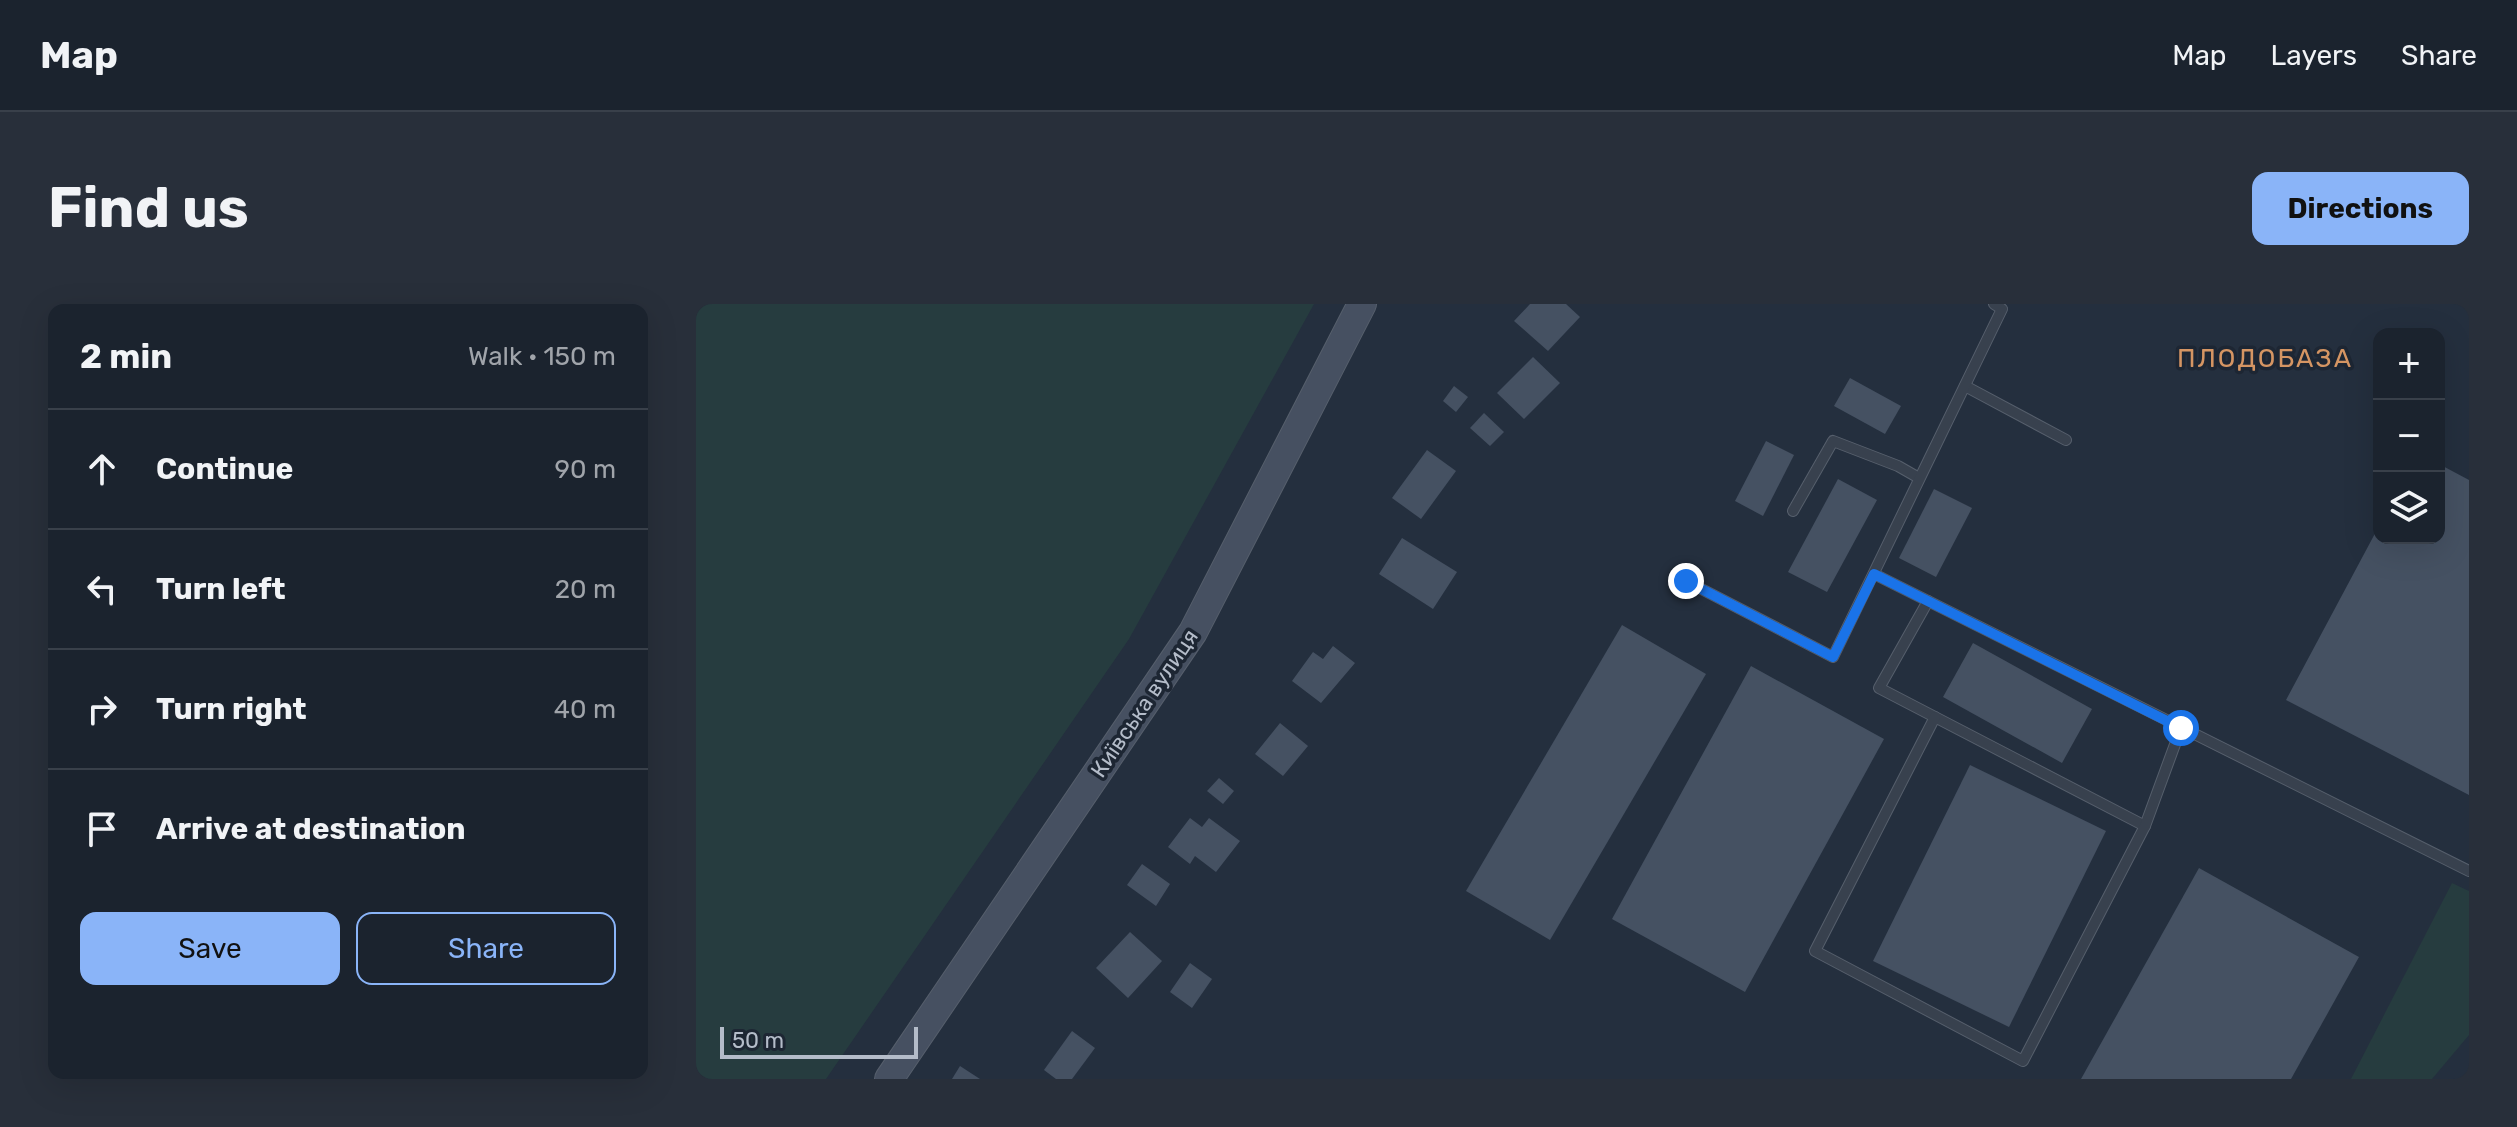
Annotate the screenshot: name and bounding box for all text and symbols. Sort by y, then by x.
text: Map [40,32,118,78]
text: Map [2172,39,2227,72]
text: Layers [2271,39,2357,72]
text: Share [2401,39,2477,72]
button: Directions [2252,172,2469,245]
text: Find us [48,175,249,241]
map controls [2373,328,2445,544]
button: + [2373,328,2445,400]
text: 2 min [80,336,172,377]
text: Walk · 150 m [468,341,616,372]
district label: ПЛОДОБАЗА [2177,343,2353,374]
button: − [2373,400,2445,472]
icon: ahead [80,447,124,491]
text: Continue [156,451,293,487]
text: 90 m [555,454,616,485]
button: layers [2373,472,2445,544]
route end [1668,563,1704,599]
icon: left [80,567,124,611]
text: Turn left [156,571,286,607]
text: 20 m [555,574,616,605]
street label: Київська вулиця [1085,624,1204,783]
icon: right [80,687,124,731]
text: Turn right [156,691,307,727]
text: 40 m [554,694,616,725]
route start [2163,710,2199,746]
icon: arrive [80,807,124,851]
text: Arrive at destination [156,811,466,847]
button: Save [80,912,340,985]
button: Share [356,912,616,985]
scale bar [720,1023,918,1059]
text: 50 m [732,1027,784,1054]

